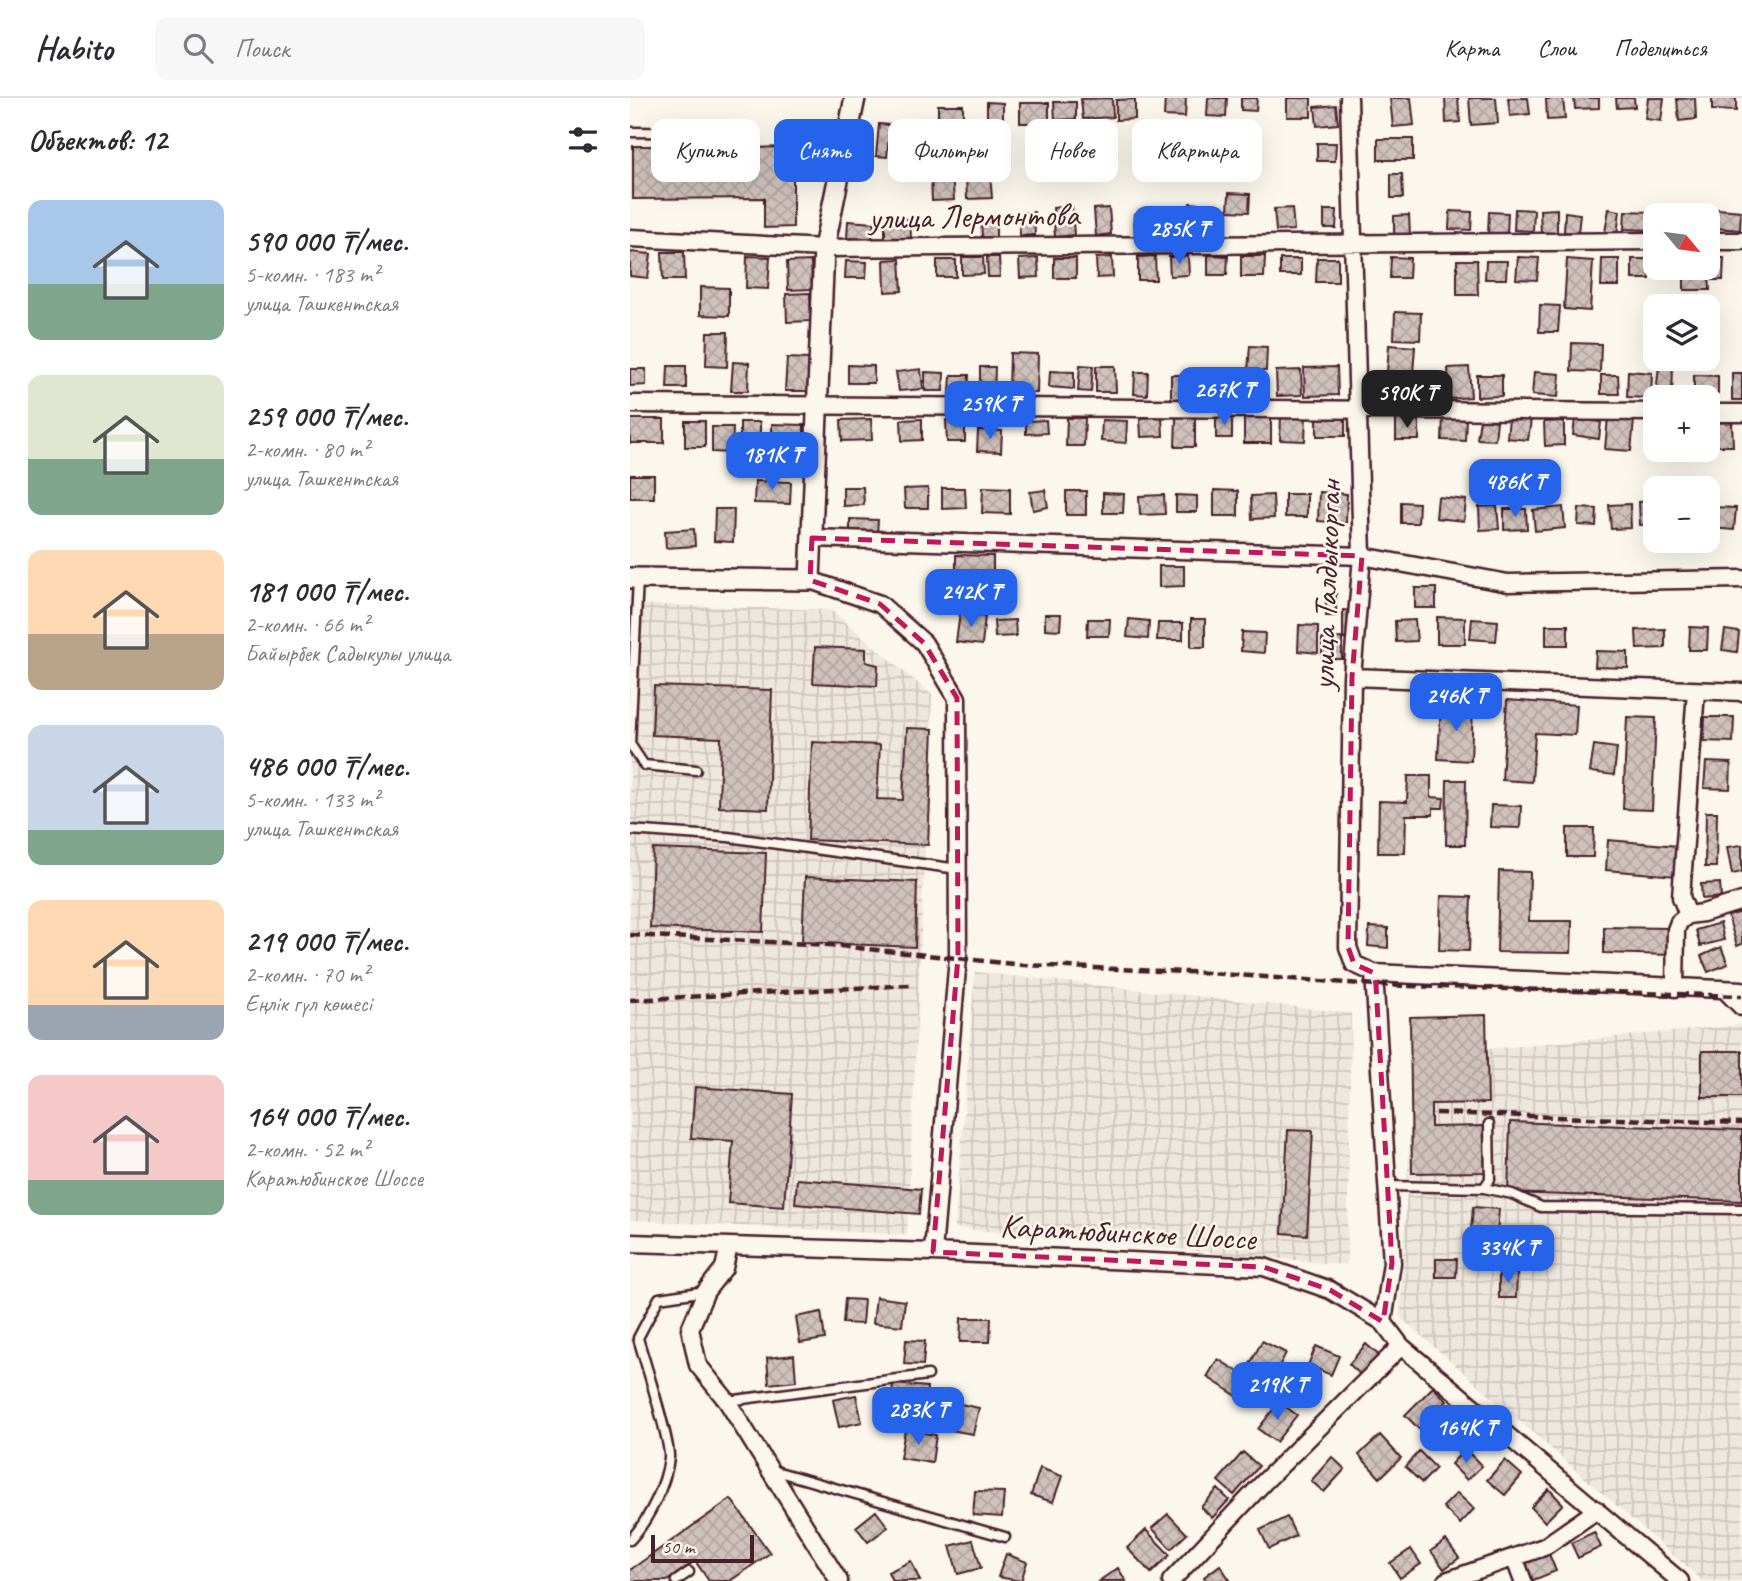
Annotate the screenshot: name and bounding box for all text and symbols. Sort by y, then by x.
search box [155,17,645,80]
text: Habito [35,27,113,69]
icon: search [179,29,217,67]
text: Поиск [235,32,290,65]
text: Карта [1445,33,1499,63]
text: Слои [1537,33,1576,63]
text: Поделиться [1614,33,1707,63]
chip: Купить [651,119,760,182]
chip: Снять [774,119,874,182]
chip: Фильтры [888,119,1011,182]
chip: Новое [1025,119,1118,182]
chip: Квартира [1132,119,1262,182]
text: Объектов: 12 [28,121,167,159]
icon: filters [564,121,602,159]
street label: улица Лермонтова [866,193,1082,239]
north arrow [1643,203,1720,280]
map controls [1643,203,1720,553]
pin: 285K ₸ [1122,206,1236,266]
text: 285K ₸ [1149,214,1209,243]
text: 590 000 ₸/мес. [245,222,408,260]
icon: home [84,228,168,312]
text: 5-комн. · 183 m² [245,260,379,289]
text: улица Ташкентская [245,289,398,318]
button: layers [1643,294,1720,371]
pin: 267K ₸ [1167,368,1281,427]
pin: 590K ₸ [1350,370,1464,430]
text: 267K ₸ [1194,375,1254,404]
text: 590K ₸ [1378,378,1436,407]
pin: 259K ₸ [933,382,1047,441]
button: + [1643,385,1720,462]
text: 259K ₸ [961,389,1019,418]
text: 259 000 ₸/мес. [245,397,408,435]
icon: home [84,403,168,487]
pin: 181K ₸ [715,432,829,492]
text: 2-комн. · 80 m² [245,435,369,464]
text: 181K ₸ [742,440,802,469]
pin: 486K ₸ [1458,460,1572,519]
text: улица Ташкентская [245,464,398,493]
text: 486K ₸ [1485,467,1545,496]
button: − [1643,476,1720,553]
street label: улица Талдыкорган [1301,477,1351,693]
pin: 242K ₸ [914,570,1028,629]
text: 181 000 ₸/мес. [245,572,409,610]
text: 242K ₸ [941,577,1001,606]
icon: home [84,578,168,662]
text: 2-комн. · 66 m² [245,610,369,639]
text: Байырбек Садыкулы улица [245,639,450,668]
pin: 246K ₸ [1399,674,1513,733]
text: 246K ₸ [1426,681,1486,710]
text: 486 000 ₸/мес. [245,747,409,785]
icon: home [84,753,168,837]
text: 5-комн. · 133 m² [245,785,379,814]
text: улица Ташкентская [245,814,398,843]
text: 219 000 ₸/мес. [245,922,408,960]
icon: home [84,928,168,1012]
text: 2-комн. · 70 m² [245,960,369,989]
text: Еңлік гүл көшесі [245,989,372,1018]
text: 164 000 ₸/мес. [245,1097,409,1135]
icon: home [84,1103,168,1187]
text: 2-комн. · 52 m² [245,1135,369,1164]
text: Каратюбинское Шоссе [245,1164,423,1193]
street label: Каратюбинское Шоссе [999,1204,1259,1260]
pin: 334K ₸ [1451,1226,1565,1285]
text: 334K ₸ [1478,1233,1538,1262]
pin: 219K ₸ [1220,1362,1334,1422]
text: 219K ₸ [1247,1370,1307,1399]
pin: 283K ₸ [861,1388,975,1447]
text: 283K ₸ [888,1395,948,1424]
pin: 164K ₸ [1409,1406,1523,1465]
text: 164K ₸ [1436,1413,1496,1442]
scale bar [651,1532,754,1564]
text: 50 m [662,1535,694,1559]

